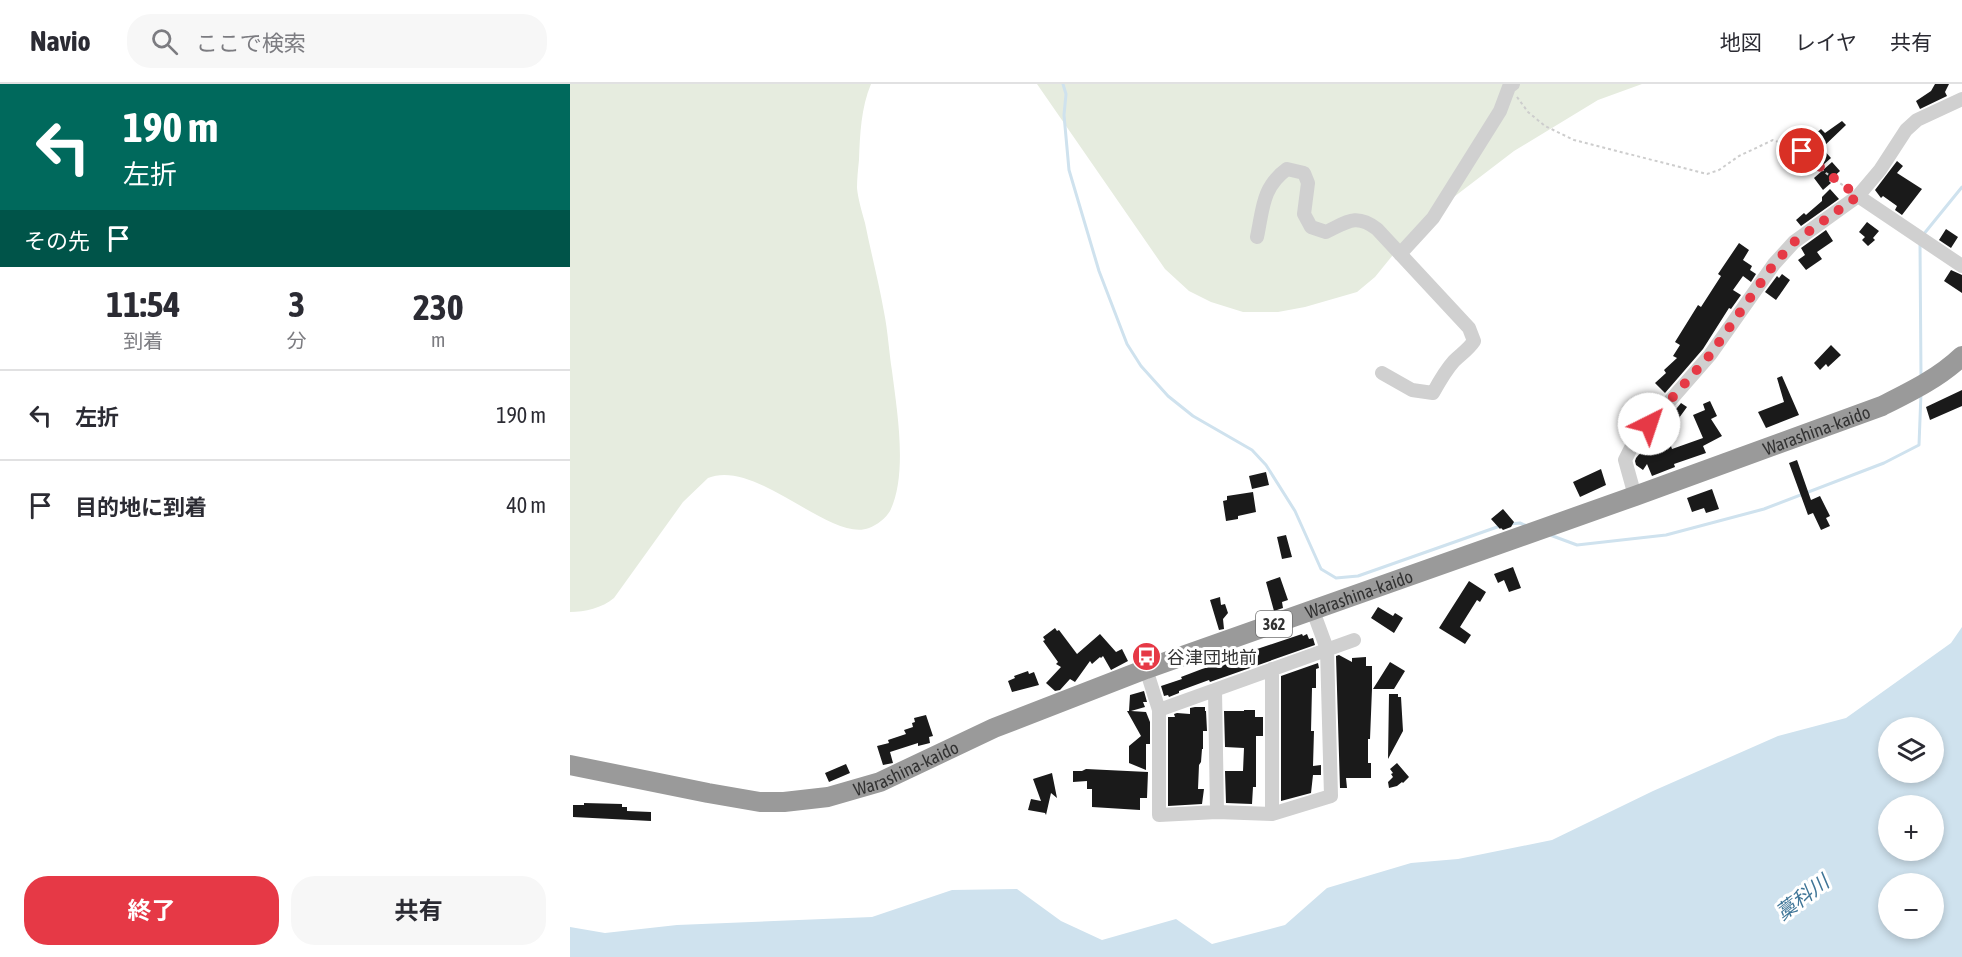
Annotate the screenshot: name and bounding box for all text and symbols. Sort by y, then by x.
search box [127,14,547,68]
text: Navio [30,25,91,57]
icon: search [148,25,181,58]
text: ここで検索 [196,30,306,56]
text: 地図 [1720,30,1762,54]
text: レイヤ [1795,30,1857,54]
text: 共有 [1890,30,1932,54]
text: 190 m [123,103,218,151]
icon: left [24,108,102,186]
pin [1776,125,1827,176]
icon: arrive [1785,134,1818,167]
text: 左折 [123,159,177,190]
icon: arrive [102,222,135,255]
text: その先 [24,228,90,254]
text: 11:54 [106,283,180,325]
text: 3 [288,283,305,325]
text: 230 [413,286,464,328]
text: m [431,328,446,351]
text: 到着 [123,329,163,352]
text: 分 [287,329,307,352]
position arrow [1617,392,1681,456]
icon: left [24,399,57,432]
street label: Warashina-kaido [1760,401,1873,459]
text: 190 m [496,402,546,428]
text: 左折 [75,404,119,430]
icon: arrive [24,489,57,522]
text: 40 m [506,492,546,518]
text: 目的地に到着 [75,494,207,520]
street label: Warashina-kaido [1302,565,1415,622]
road number: 362 [1256,611,1292,637]
bus stop icon: 谷津団地前 [1130,641,1162,673]
place label: 谷津団地前 [1167,647,1257,668]
map controls [1878,717,1944,939]
button: layers [1878,717,1944,783]
street label: Warashina-kaido [851,736,962,800]
button: + [1878,795,1944,861]
water label: 藁科川 [1771,869,1834,924]
button: − [1878,873,1944,939]
button: 終了 [24,876,279,945]
button: 共有 [291,876,546,945]

